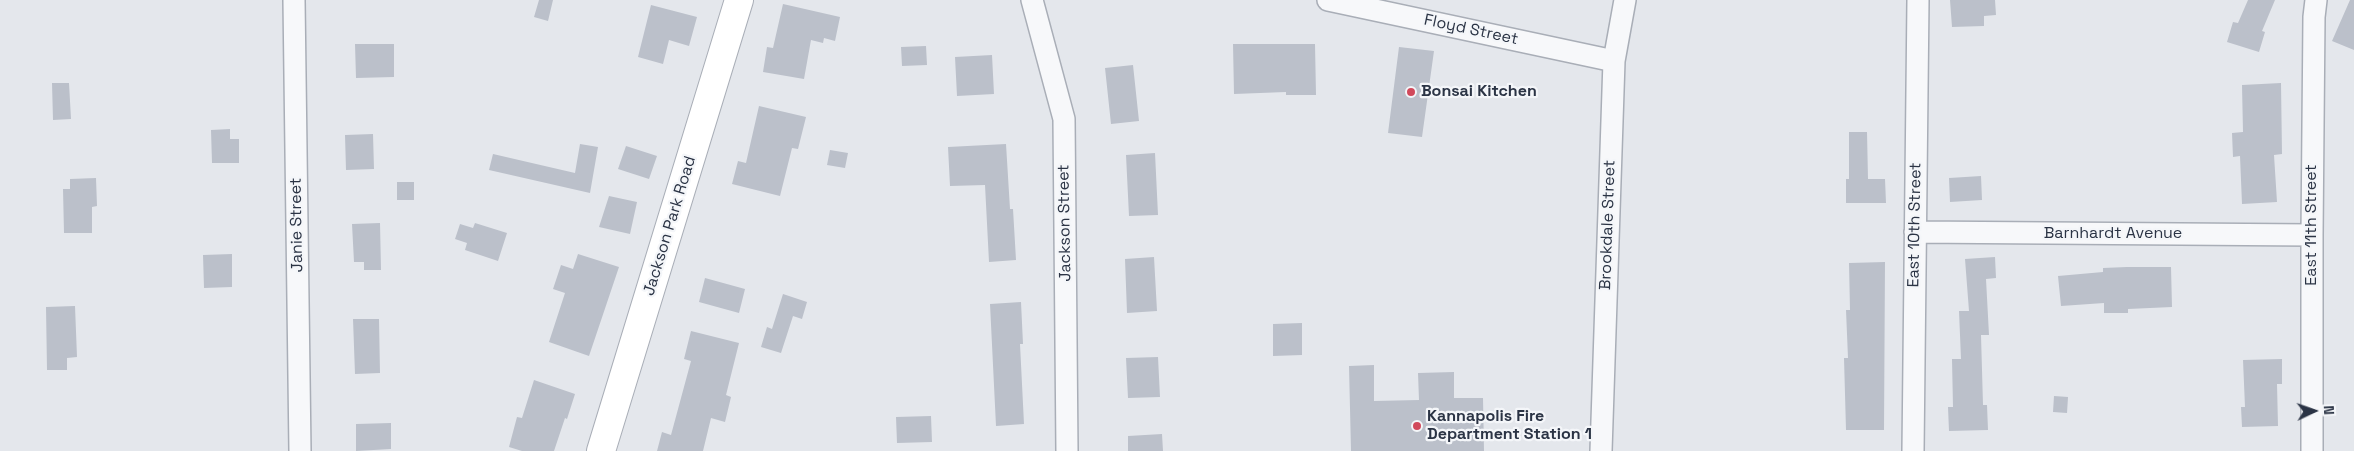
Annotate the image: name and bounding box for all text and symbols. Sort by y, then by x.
street label: Floyd Street [1422,11,1520,49]
place label: Bonsai Kitchen [1421,82,1537,102]
marker: Bonsai Kitchen [1405,86,1417,98]
street label: Jackson Park Road [640,154,700,298]
street label: Brookdale Street [1596,160,1620,290]
street label: East 10th Street [1904,162,1926,288]
street label: Jackson Street [1054,164,1076,282]
street label: East 11th Street [2302,164,2322,286]
street label: Janie Street [287,178,307,272]
street label: Barnhardt Avenue [2044,224,2182,244]
north arrow [2289,386,2339,436]
text: N [2320,405,2338,415]
place label: Kannapolis Fire Department Station 1 [1427,407,1592,445]
marker: Kannapolis Fire Department Station 1 [1411,420,1423,432]

